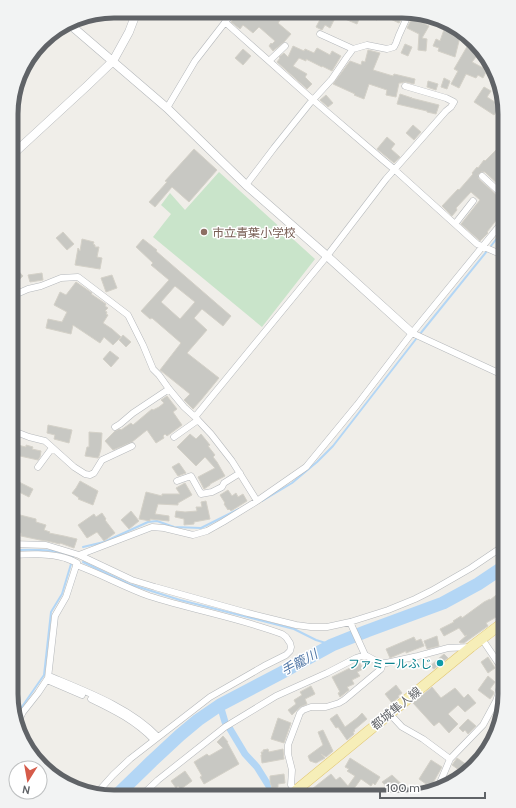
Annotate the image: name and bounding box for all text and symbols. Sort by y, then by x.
place label: 市立青葉小学校 [212,225,296,240]
marker: 市立青葉小学校 [199,227,209,237]
water label: 手籠川 [278,645,322,678]
place label: ファミールふじ [348,656,432,671]
marker: ファミールふじ [435,658,445,668]
street label: 都城隼人線 [368,683,424,733]
north arrow [8,760,48,800]
scale bar [380,774,485,800]
text: 100 m [386,780,420,795]
text: N [21,782,31,797]

